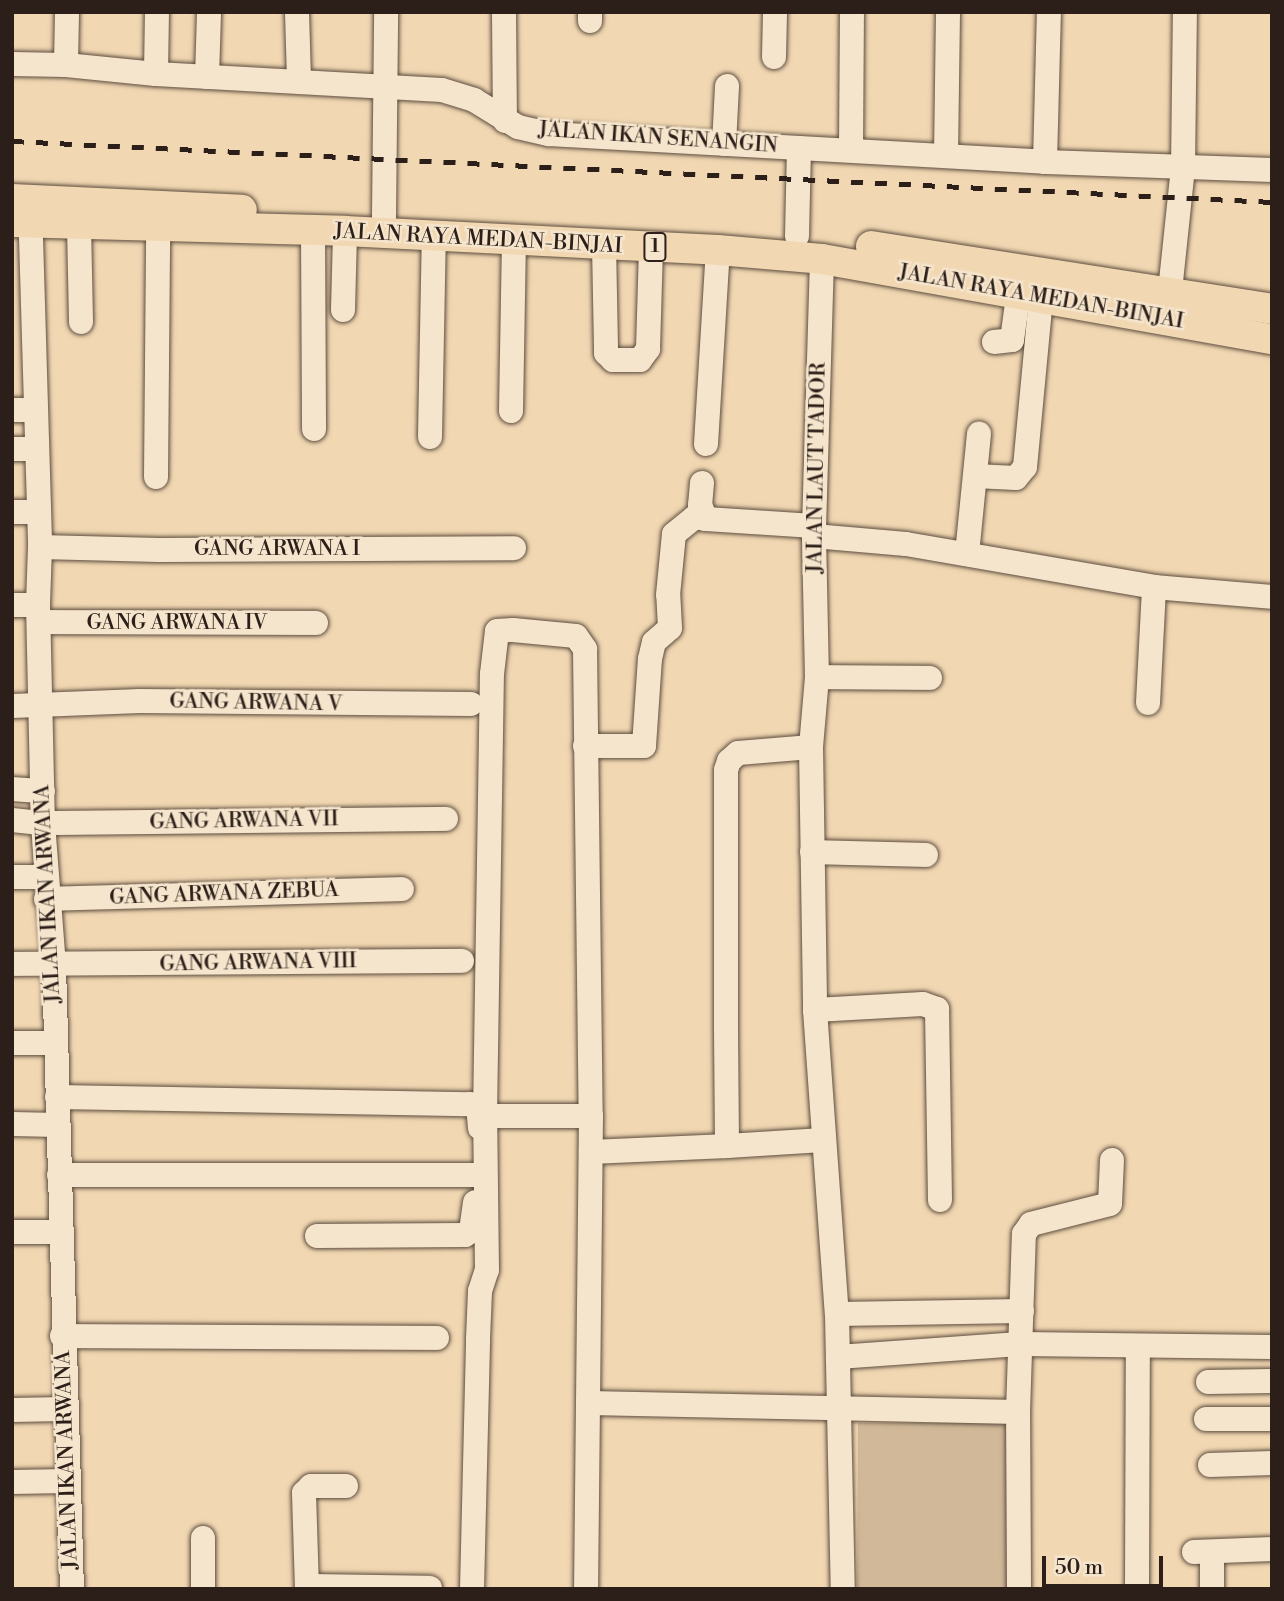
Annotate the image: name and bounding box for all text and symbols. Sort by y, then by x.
street label: JALAN IKAN SENANGIN [537,117,779,159]
street label: JALAN RAYA MEDAN-BINJAI [333,219,623,259]
road number: 1 [643,232,667,262]
street label: JALAN RAYA MEDAN-BINJAI [897,260,1185,334]
street label: JALAN LAUT TADOR [803,362,831,574]
street label: GANG ARWANA I [194,536,360,562]
street label: GANG ARWANA IV [86,610,268,636]
street label: GANG ARWANA V [169,689,343,717]
street label: JALAN IKAN ARWANA [30,784,66,1004]
street label: GANG ARWANA VII [149,807,339,835]
street label: GANG ARWANA ZEBUA [109,877,339,911]
street label: GANG ARWANA VIII [159,949,357,977]
street label: JALAN IKAN ARWANA [51,1350,83,1570]
scale bar [1046,1542,1167,1586]
text: 50 m [1055,1555,1103,1581]

